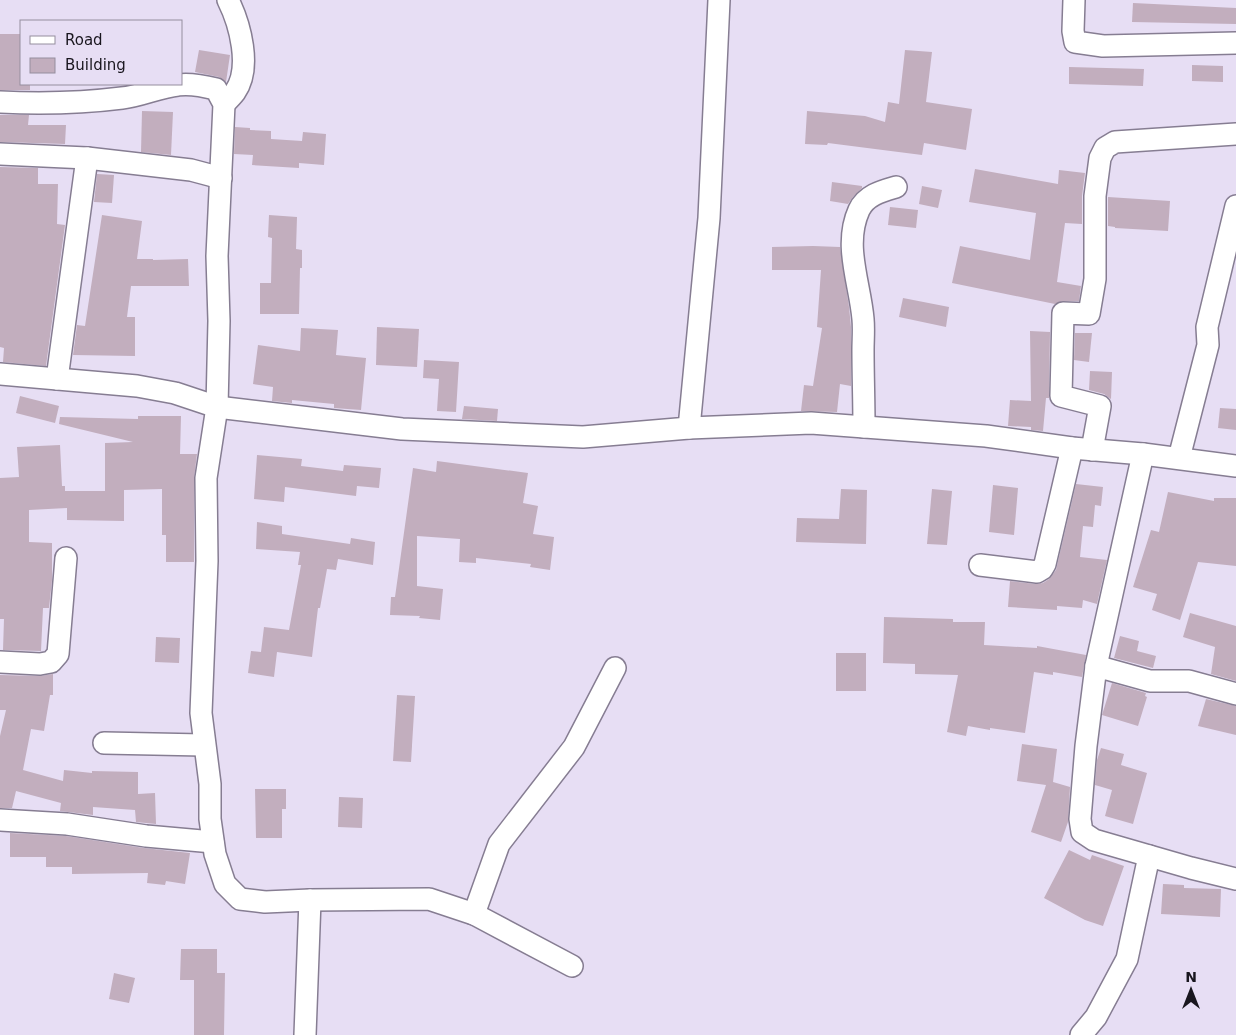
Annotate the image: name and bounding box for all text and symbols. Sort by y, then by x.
legend [20,20,182,85]
text: Road [65,31,103,49]
text: Building [65,56,126,74]
north arrow [1166,965,1216,1015]
text: N [1185,969,1197,985]

